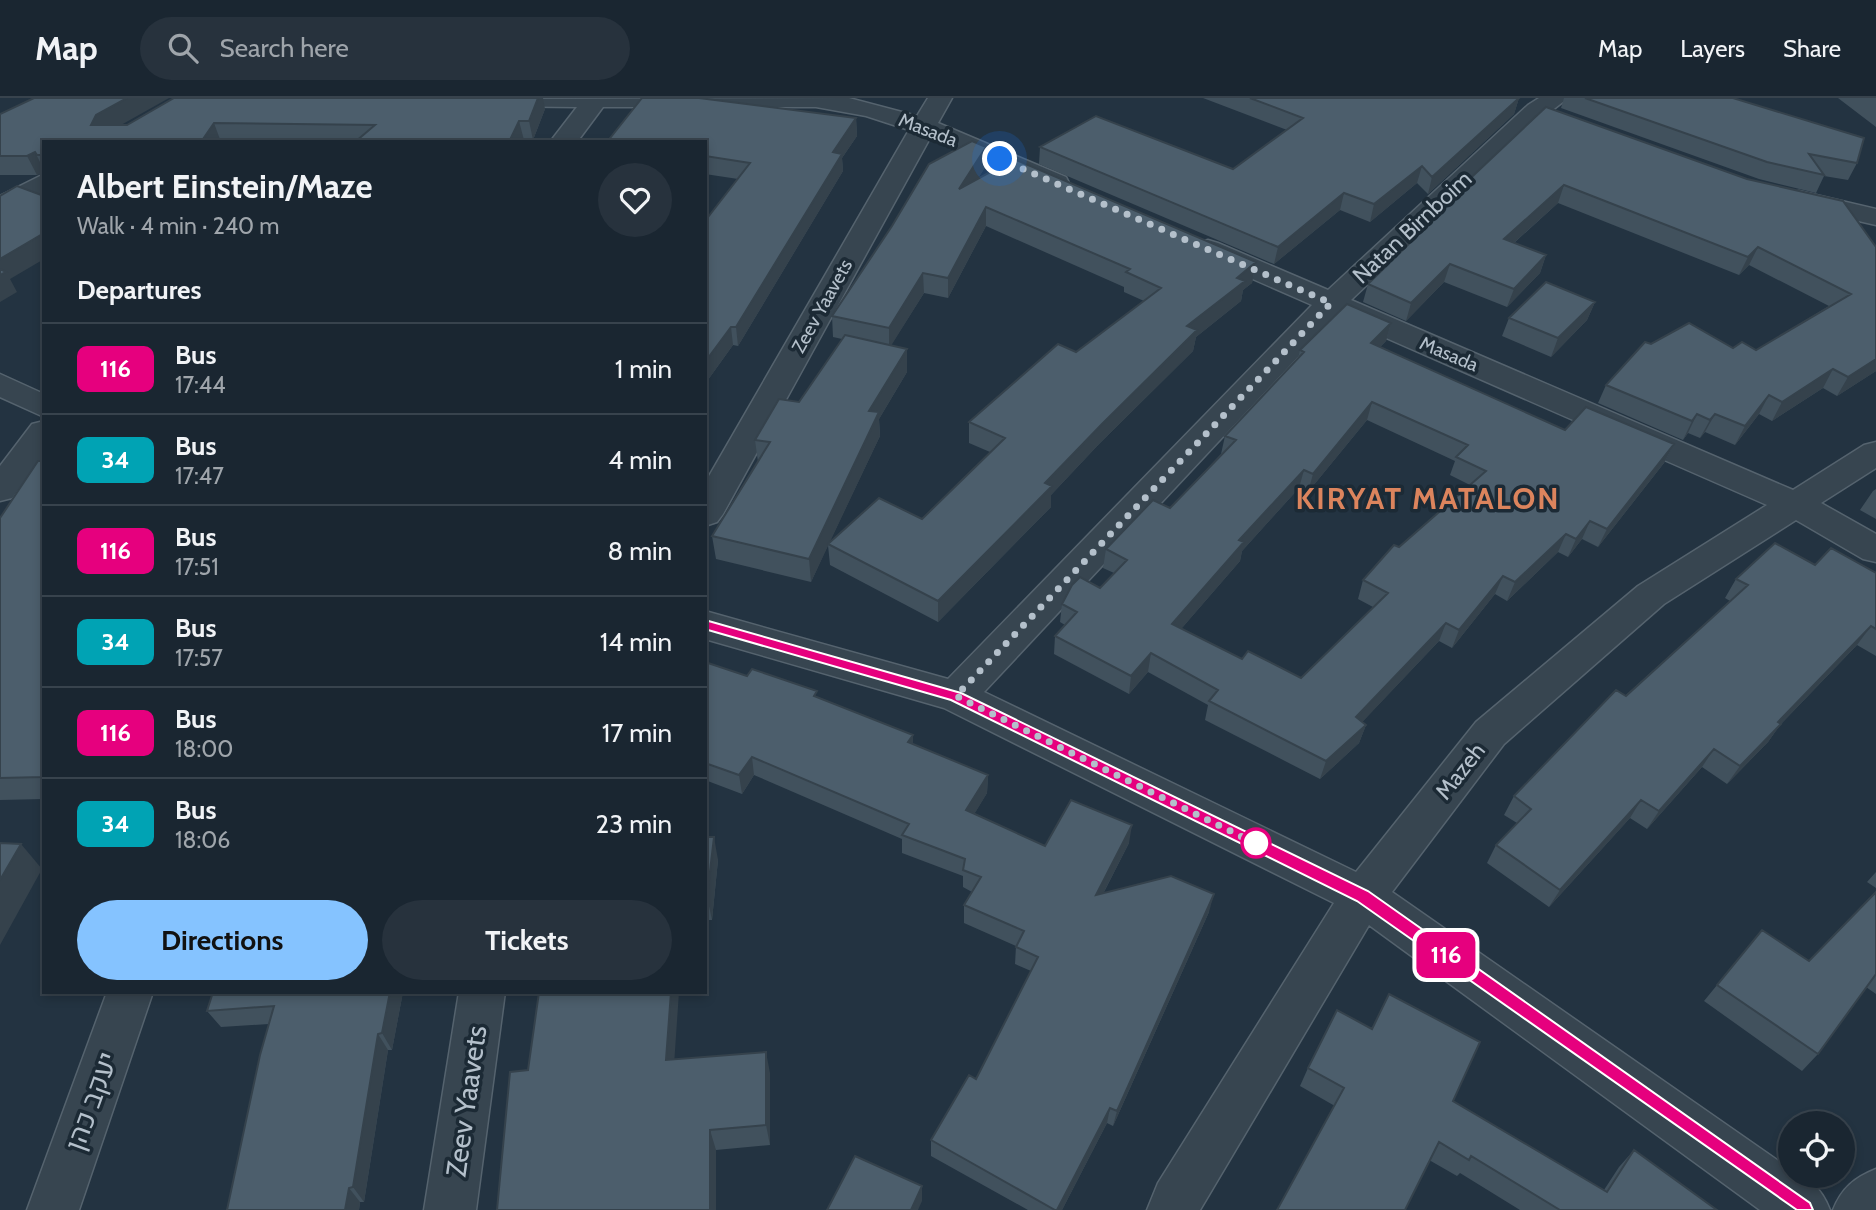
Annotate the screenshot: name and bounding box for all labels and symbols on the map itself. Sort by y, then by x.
street label: Masada [895,108,961,152]
your location [982,141,1017,176]
street label: Natan Birnboim [1347,165,1477,289]
street label: Zeev Yaavets [787,255,857,357]
street label: Masada [1416,331,1482,377]
district label: KIRYAT MATALON [1296,480,1560,517]
street label: Mazeh [1429,737,1491,805]
unlabelled marker [1241,828,1271,858]
line badge: 116 [1406,932,1486,978]
street label: Zeev Yaavets [439,1023,493,1179]
street label: יעקב כהן [57,1047,125,1155]

